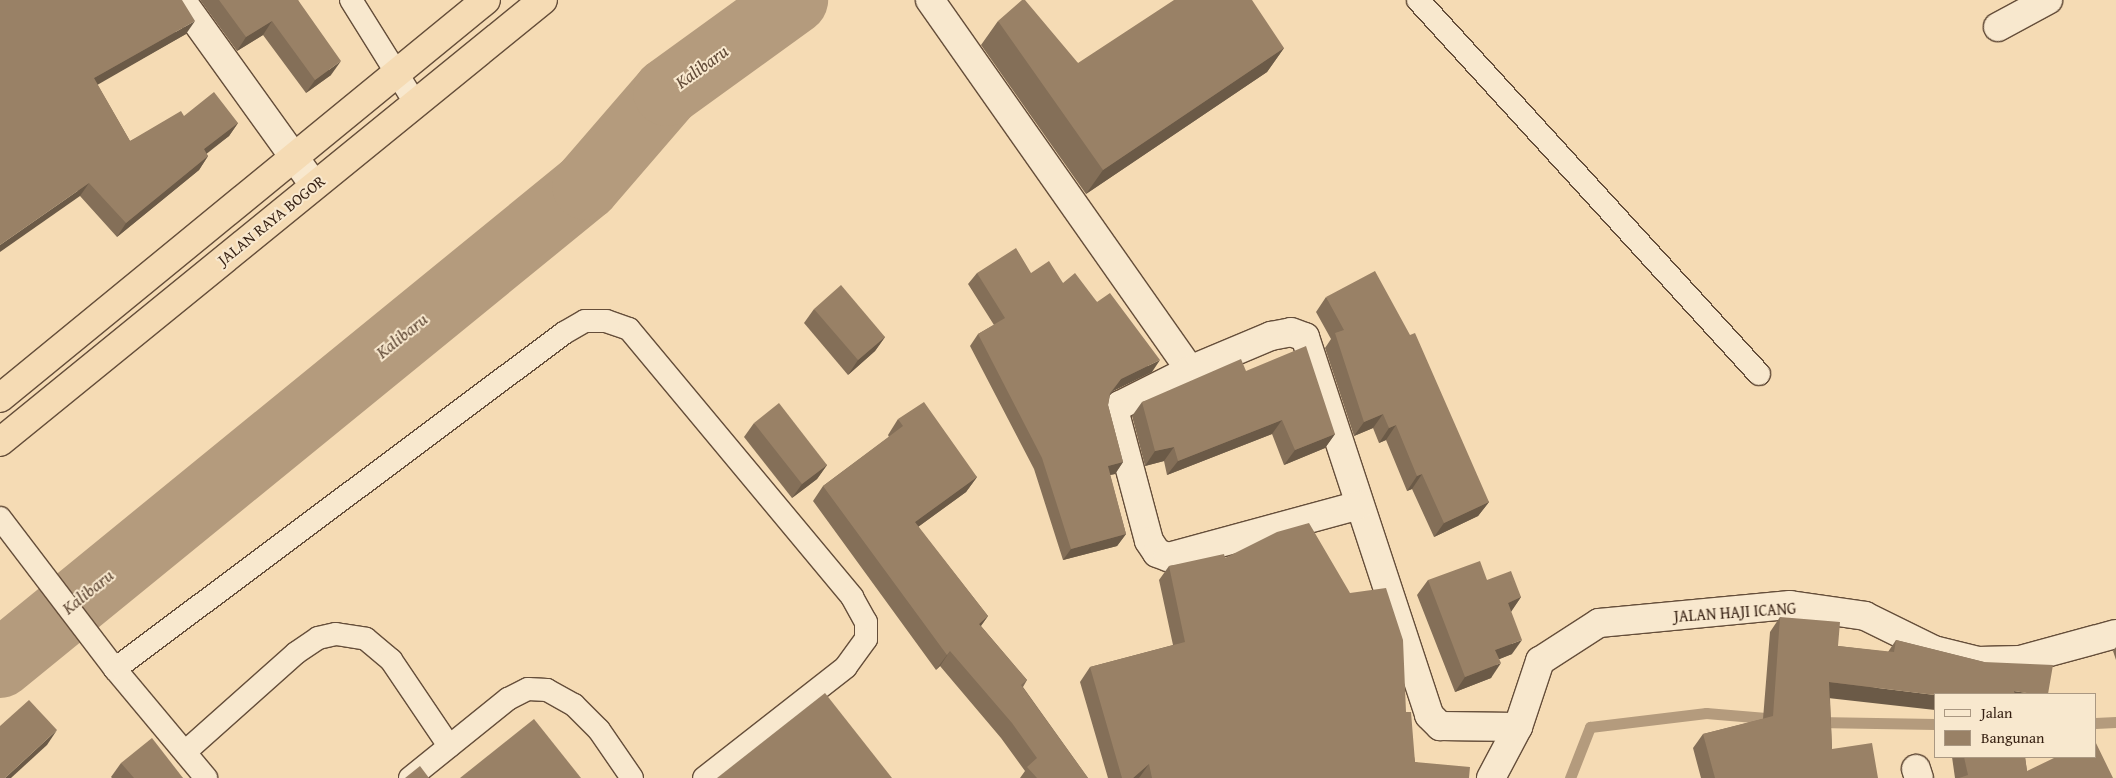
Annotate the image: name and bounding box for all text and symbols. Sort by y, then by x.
water label: Kalibaru [671,41,733,93]
street label: JALAN RAYA BOGOR [213,171,329,269]
water label: Kalibaru [372,309,432,363]
water label: Kalibaru [58,565,118,619]
street label: JALAN HAJI ICANG [1673,598,1797,626]
legend [1934,693,2096,758]
text: Jalan [1981,702,2013,723]
text: Bangunan [1981,727,2045,748]

